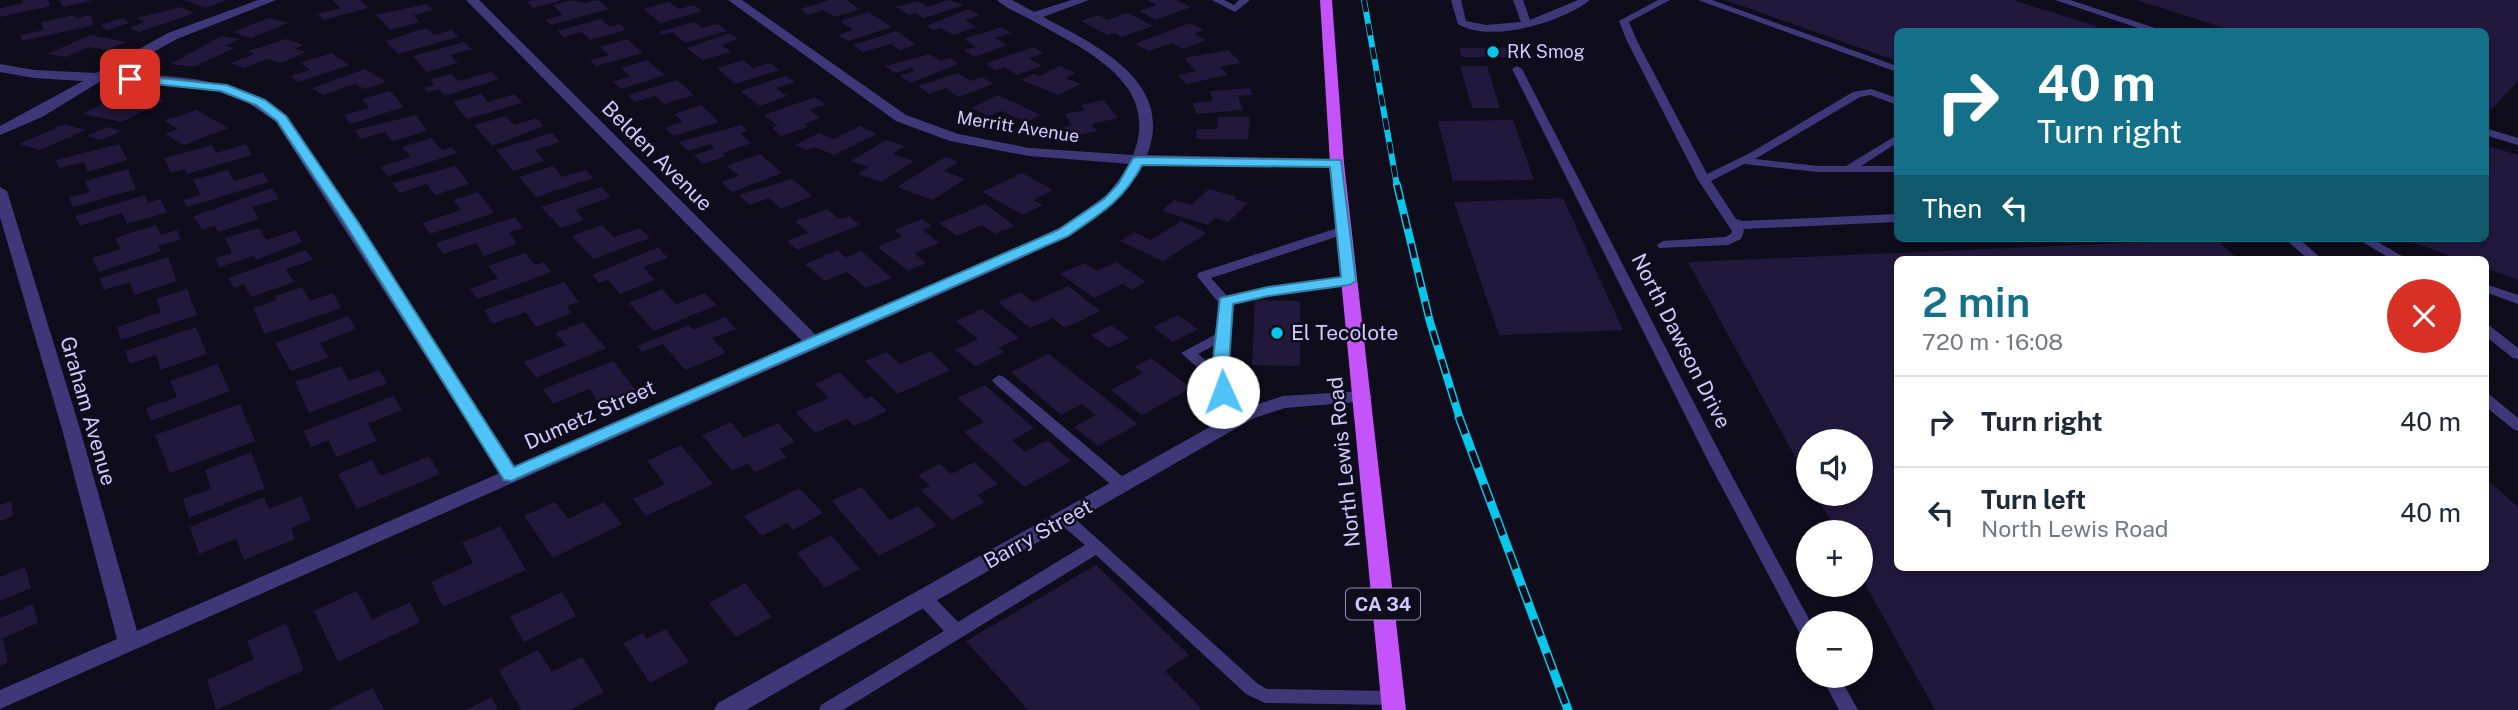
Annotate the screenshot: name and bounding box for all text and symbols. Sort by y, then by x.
place label: RK Smog [1507,41,1585,62]
marker: RK Smog [1485,44,1501,60]
pin [100,49,160,109]
text: 40 m [2037,54,2156,112]
icon: right [1922,56,2013,147]
icon: arrive [111,60,149,98]
street label: Belden Avenue [597,95,718,216]
street label: Merritt Avenue [955,106,1081,147]
text: Turn right [2037,113,2182,150]
icon: left [1996,189,2034,227]
text: Then [1922,193,1982,224]
street label: North Dawson Drive [1627,249,1736,432]
text: 2 min [1922,277,2030,326]
button: close [2387,279,2461,353]
place label: El Tecolote [1291,320,1398,345]
marker: El Tecolote [1269,325,1285,341]
text: 720 m · 16:08 [1922,328,2063,355]
street label: Graham Avenue [55,333,122,488]
position arrow [1186,355,1260,429]
street label: Dumetz Street [520,374,659,455]
street label: North Lewis Road [1322,376,1365,549]
icon: right [1922,403,1960,441]
text: Turn right [1981,406,2103,437]
text: 40 m [2400,406,2461,437]
map controls [1796,429,1873,688]
button: sound [1796,429,1873,506]
text: Turn left [1981,484,2086,515]
street label: Barry Street [979,494,1096,574]
icon: left [1922,494,1960,532]
text: 40 m [2400,497,2461,528]
text: North Lewis Road [1981,515,2169,542]
button: + [1796,520,1873,597]
road number: CA 34 [1346,589,1420,620]
button: − [1796,611,1873,688]

